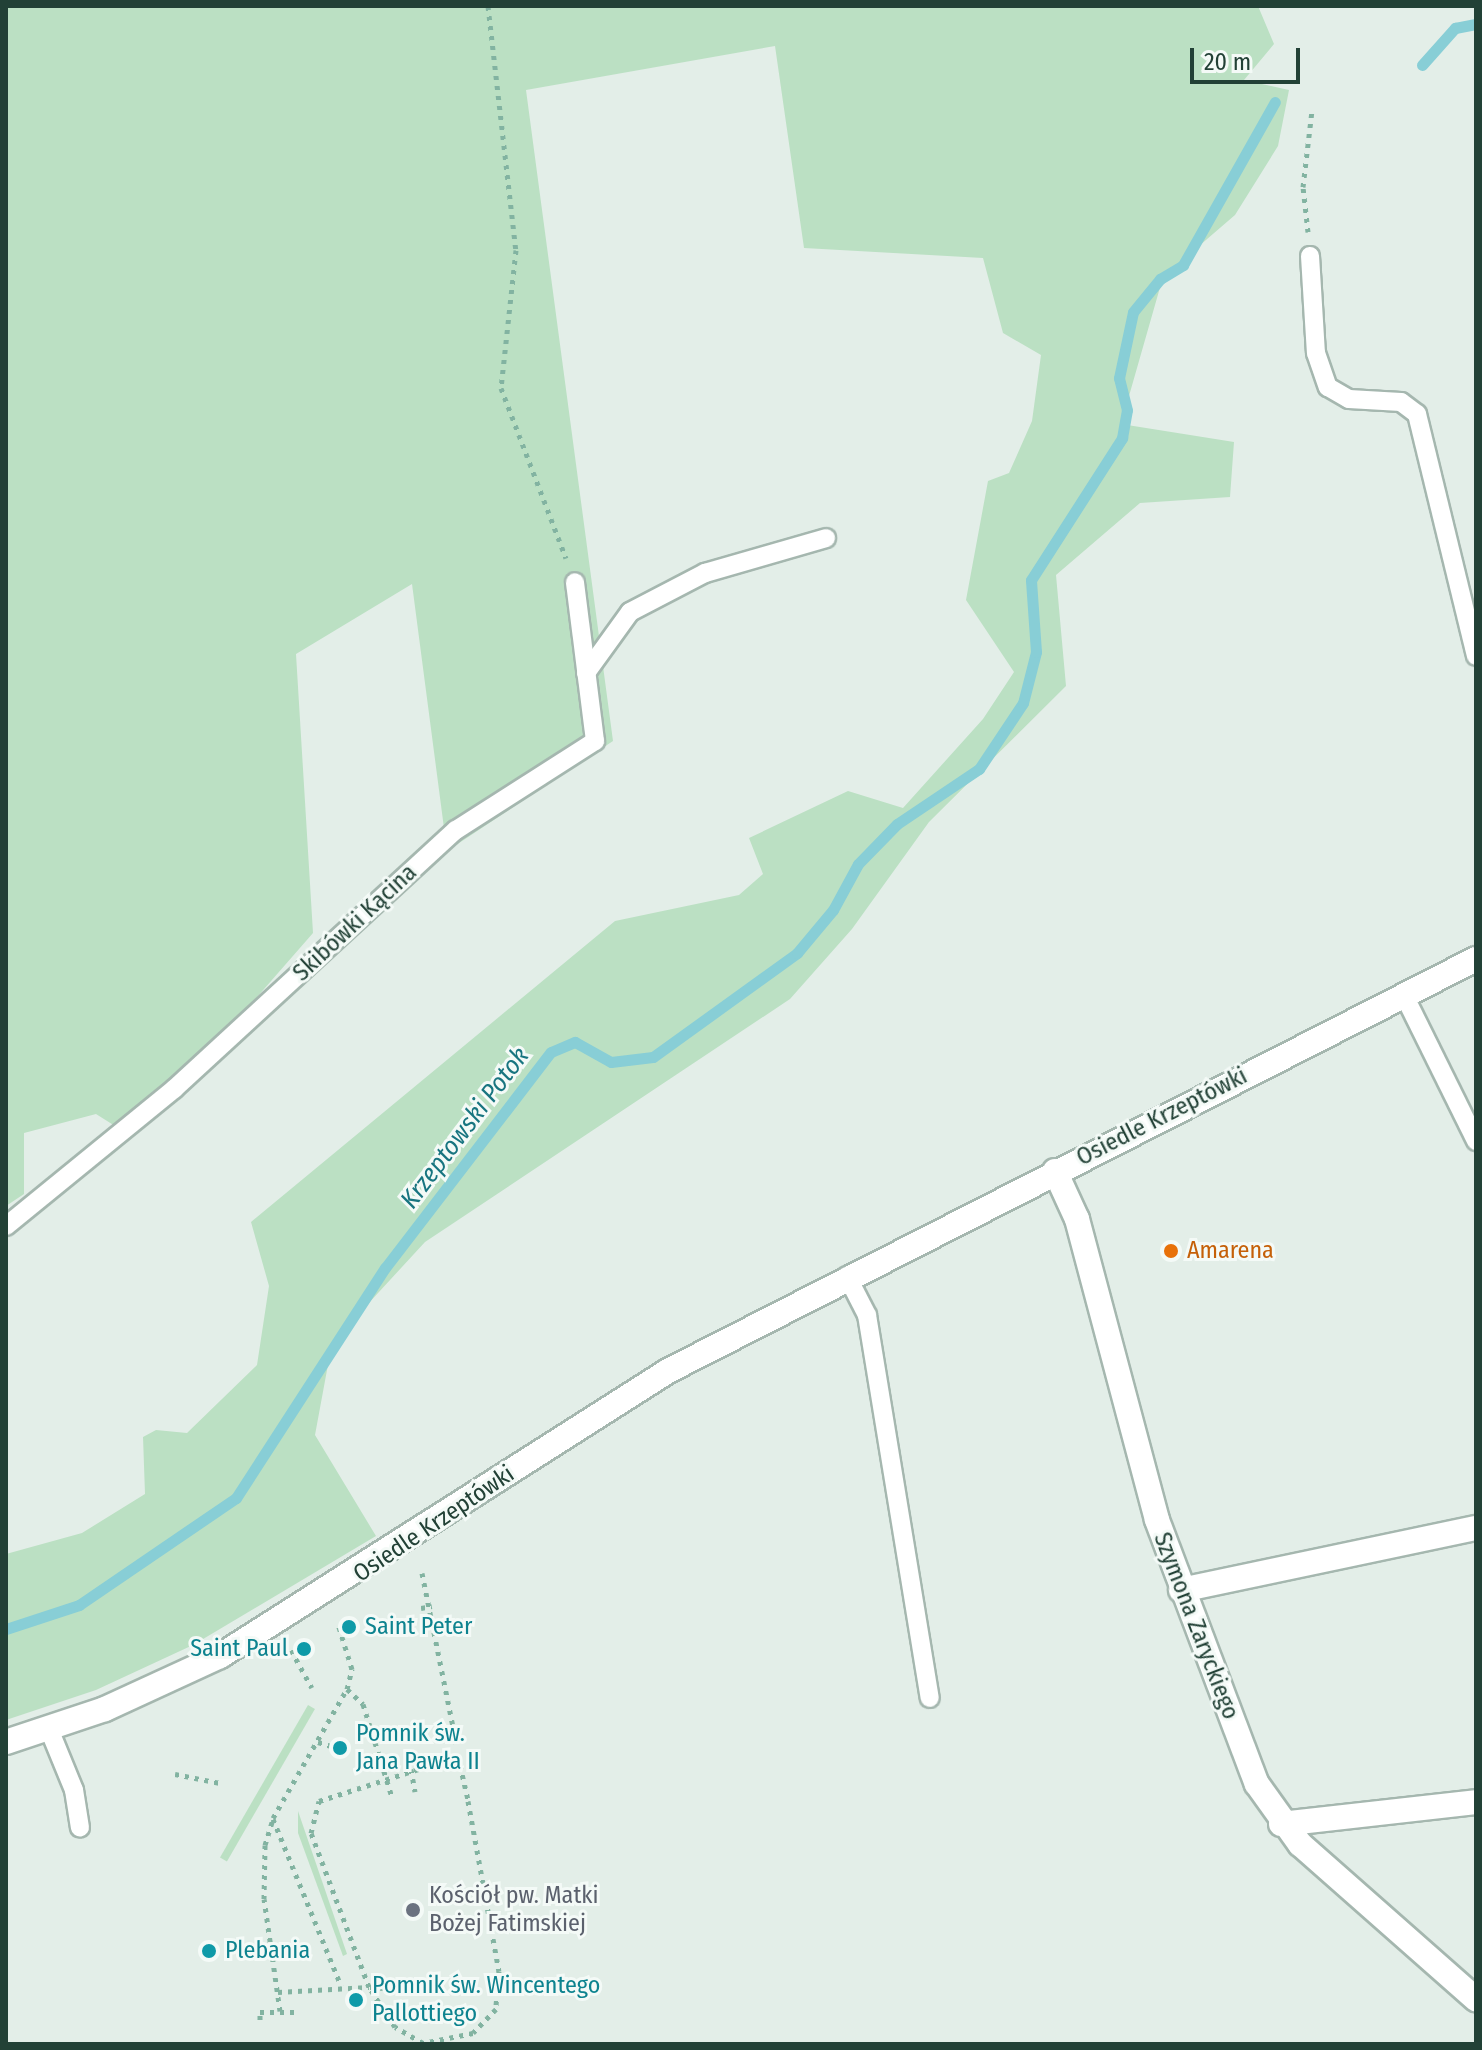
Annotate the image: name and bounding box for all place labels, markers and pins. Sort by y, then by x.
place label: Amarena [1187,1237,1274,1265]
marker: Amarena [1162,1242,1180,1260]
place label: Saint Peter [365,1613,472,1641]
marker: Saint Peter [340,1618,358,1636]
place label: Saint Paul [190,1635,288,1663]
marker: Saint Paul [295,1640,313,1658]
place label: Pomnik św. Jana Pawła II [356,1720,480,1776]
marker: Pomnik św. Jana Pawła II [331,1739,349,1757]
place label: Kościół pw. Matki Bożej Fatimskiej [429,1882,598,1938]
marker: Kościół pw. Matki Bożej Fatimskiej [404,1901,422,1919]
place label: Plebania [225,1937,310,1965]
marker: Plebania [200,1942,218,1960]
place label: Pomnik św. Wincentego Pallottiego [372,1972,600,2028]
marker: Pomnik św. Wincentego Pallottiego [347,1991,365,2009]

